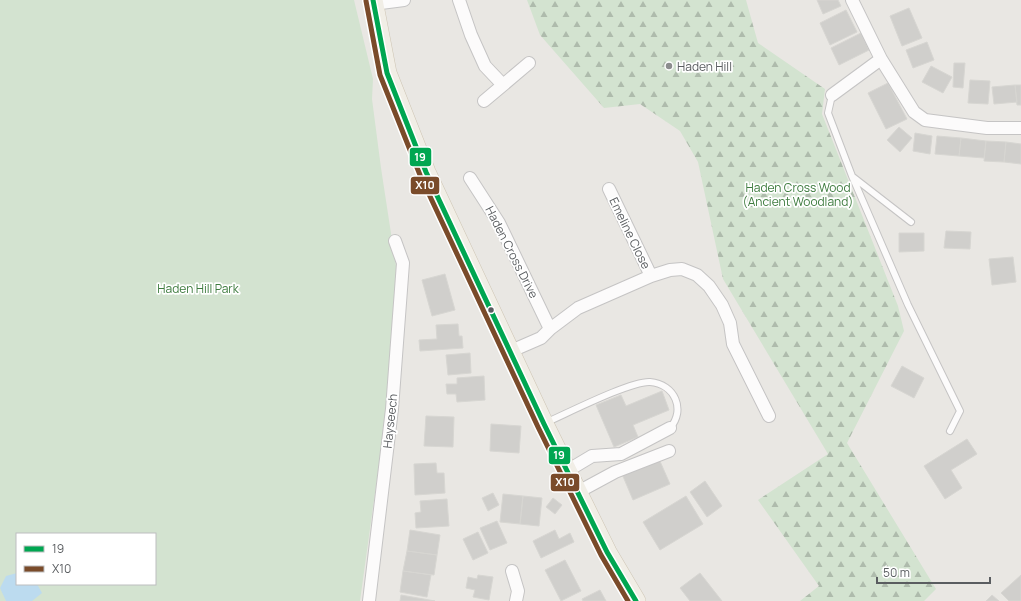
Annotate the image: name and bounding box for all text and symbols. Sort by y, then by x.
place label: Haden Hill [677,58,732,75]
marker: Haden Hill [664,61,674,71]
line badge: 19 [409,147,432,167]
text: 19 [414,149,426,164]
line badge: X10 [410,176,440,195]
text: X10 [415,177,435,192]
park label: Haden Cross Wood (Ancient Woodland) [743,179,853,210]
street label: Emeline Close [605,194,655,272]
street label: Haden Cross Drive [481,203,543,301]
park label: Haden Hill Park [157,280,240,297]
unlabelled marker [486,305,496,315]
street label: Hayseech [379,393,401,449]
line badge: 19 [548,446,571,465]
text: 19 [553,447,565,462]
line badge: X10 [550,473,580,492]
text: X10 [555,474,575,489]
legend [16,533,156,585]
text: 19 [52,540,64,557]
scale bar [877,559,990,585]
text: X10 [52,560,71,577]
text: 50 m [883,564,910,581]

